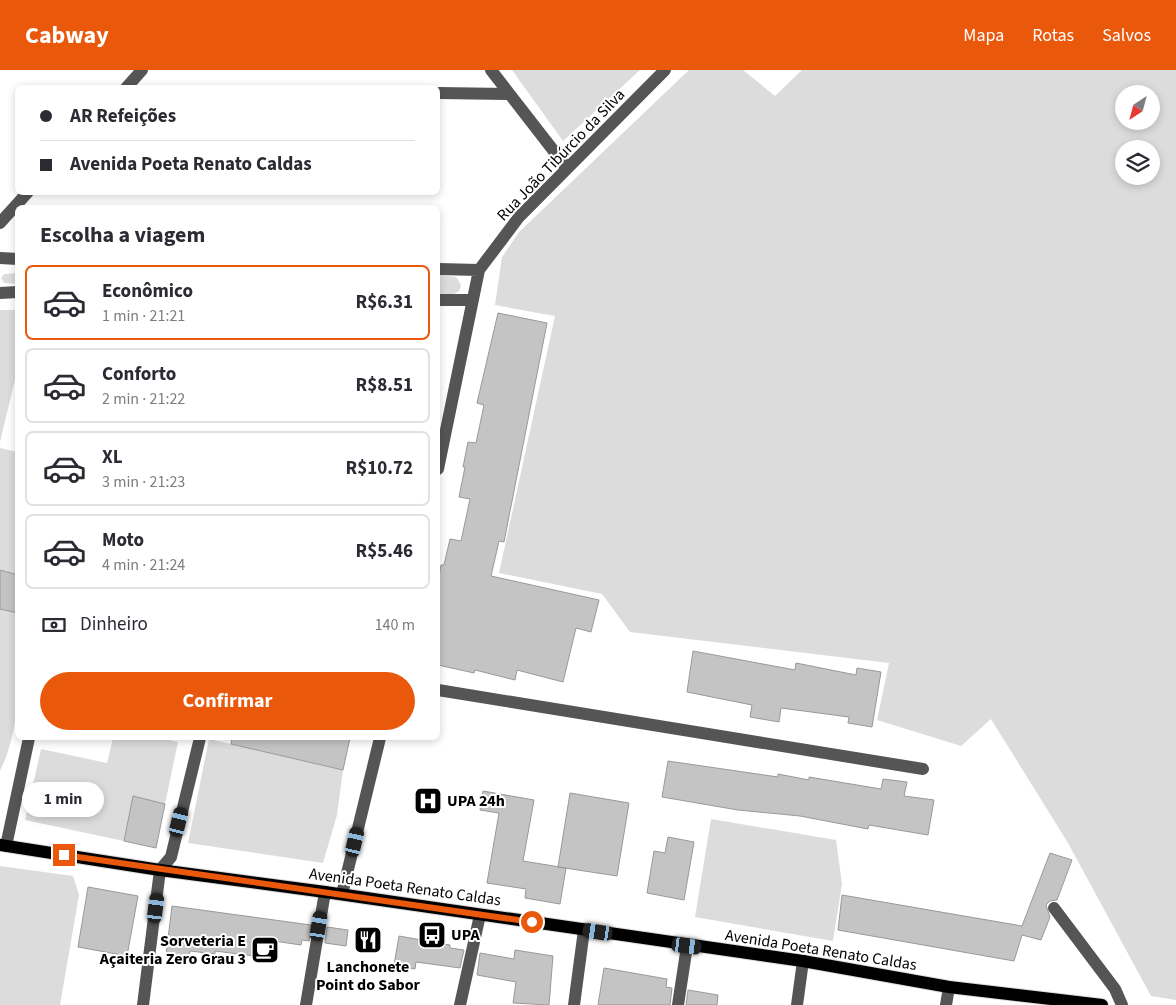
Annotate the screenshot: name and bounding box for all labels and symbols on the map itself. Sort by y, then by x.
street label: Rua João Tibúrcio da Silva [492,84,630,226]
north arrow [1115,85,1160,130]
callout: 1 min [23,782,105,818]
hospital icon: UPA 24h [413,786,443,816]
place label: UPA 24h [447,790,505,812]
car [168,806,189,838]
car [344,826,365,858]
route end [53,844,75,866]
street label: Avenida Poeta Renato Caldas [308,863,503,911]
car [146,892,165,924]
car [309,910,328,942]
route start [521,911,543,933]
bus stop icon: UPA [417,920,447,950]
car [582,922,613,942]
place label: UPA [451,924,481,946]
street label: Avenida Poeta Renato Caldas [724,924,919,976]
restaurant icon: Lanchonete Point do Sabor [353,925,383,955]
place label: Sorveteria E Açaiteria Zero Grau 3 [99,930,246,970]
cafe icon: Sorveteria E Açaiteria Zero Grau 3 [250,935,280,965]
car [671,937,702,955]
place label: Lanchonete Point do Sabor [316,956,421,996]

